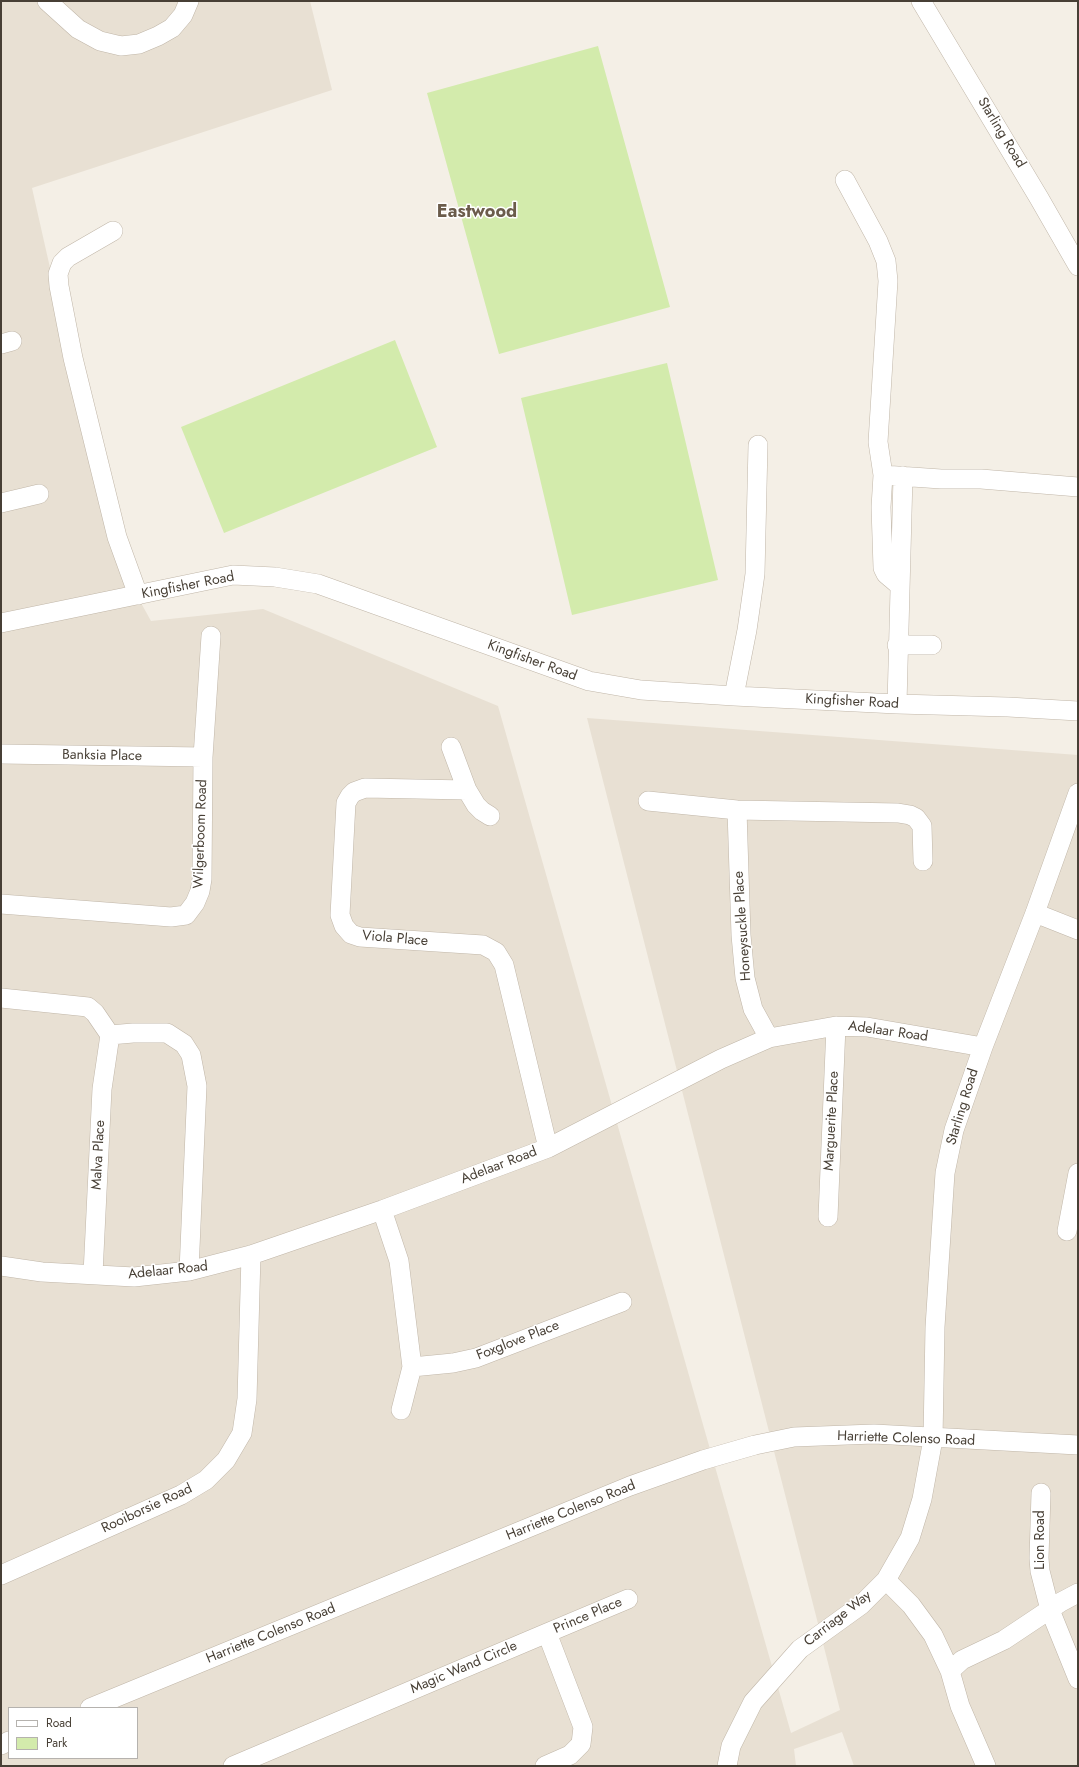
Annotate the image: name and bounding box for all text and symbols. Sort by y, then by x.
street label: Starling Road [973,95,1029,171]
district label: Eastwood [437,202,517,224]
street label: Kingfisher Road [140,569,236,603]
street label: Kingfisher Road [485,637,579,685]
street label: Kingfisher Road [805,691,899,713]
street label: Banksia Place [62,747,142,765]
street label: Wilgerboom Road [191,779,211,889]
street label: Honeysuckle Place [731,870,755,982]
street label: Viola Place [361,928,429,950]
street label: Adelaar Road [847,1018,929,1046]
street label: Starling Road [943,1067,983,1147]
street label: Marguerite Place [821,1071,843,1171]
street label: Malva Place [89,1120,109,1190]
street label: Adelaar Road [458,1144,540,1188]
street label: Adelaar Road [127,1258,209,1284]
street label: Foxglove Place [474,1318,562,1364]
street label: Harriette Colenso Road [837,1428,975,1450]
street label: Harriette Colenso Road [504,1477,638,1545]
street label: Rooiborsie Road [99,1481,195,1537]
street label: Lion Road [1033,1510,1049,1570]
street label: Carriage Way [801,1587,875,1651]
street label: Prince Place [551,1594,625,1638]
street label: Harriette Colenso Road [204,1600,338,1668]
street label: Magic Wand Circle [408,1638,520,1698]
legend [8,1707,138,1759]
text: Road [46,1714,72,1732]
text: Park [46,1734,67,1752]

